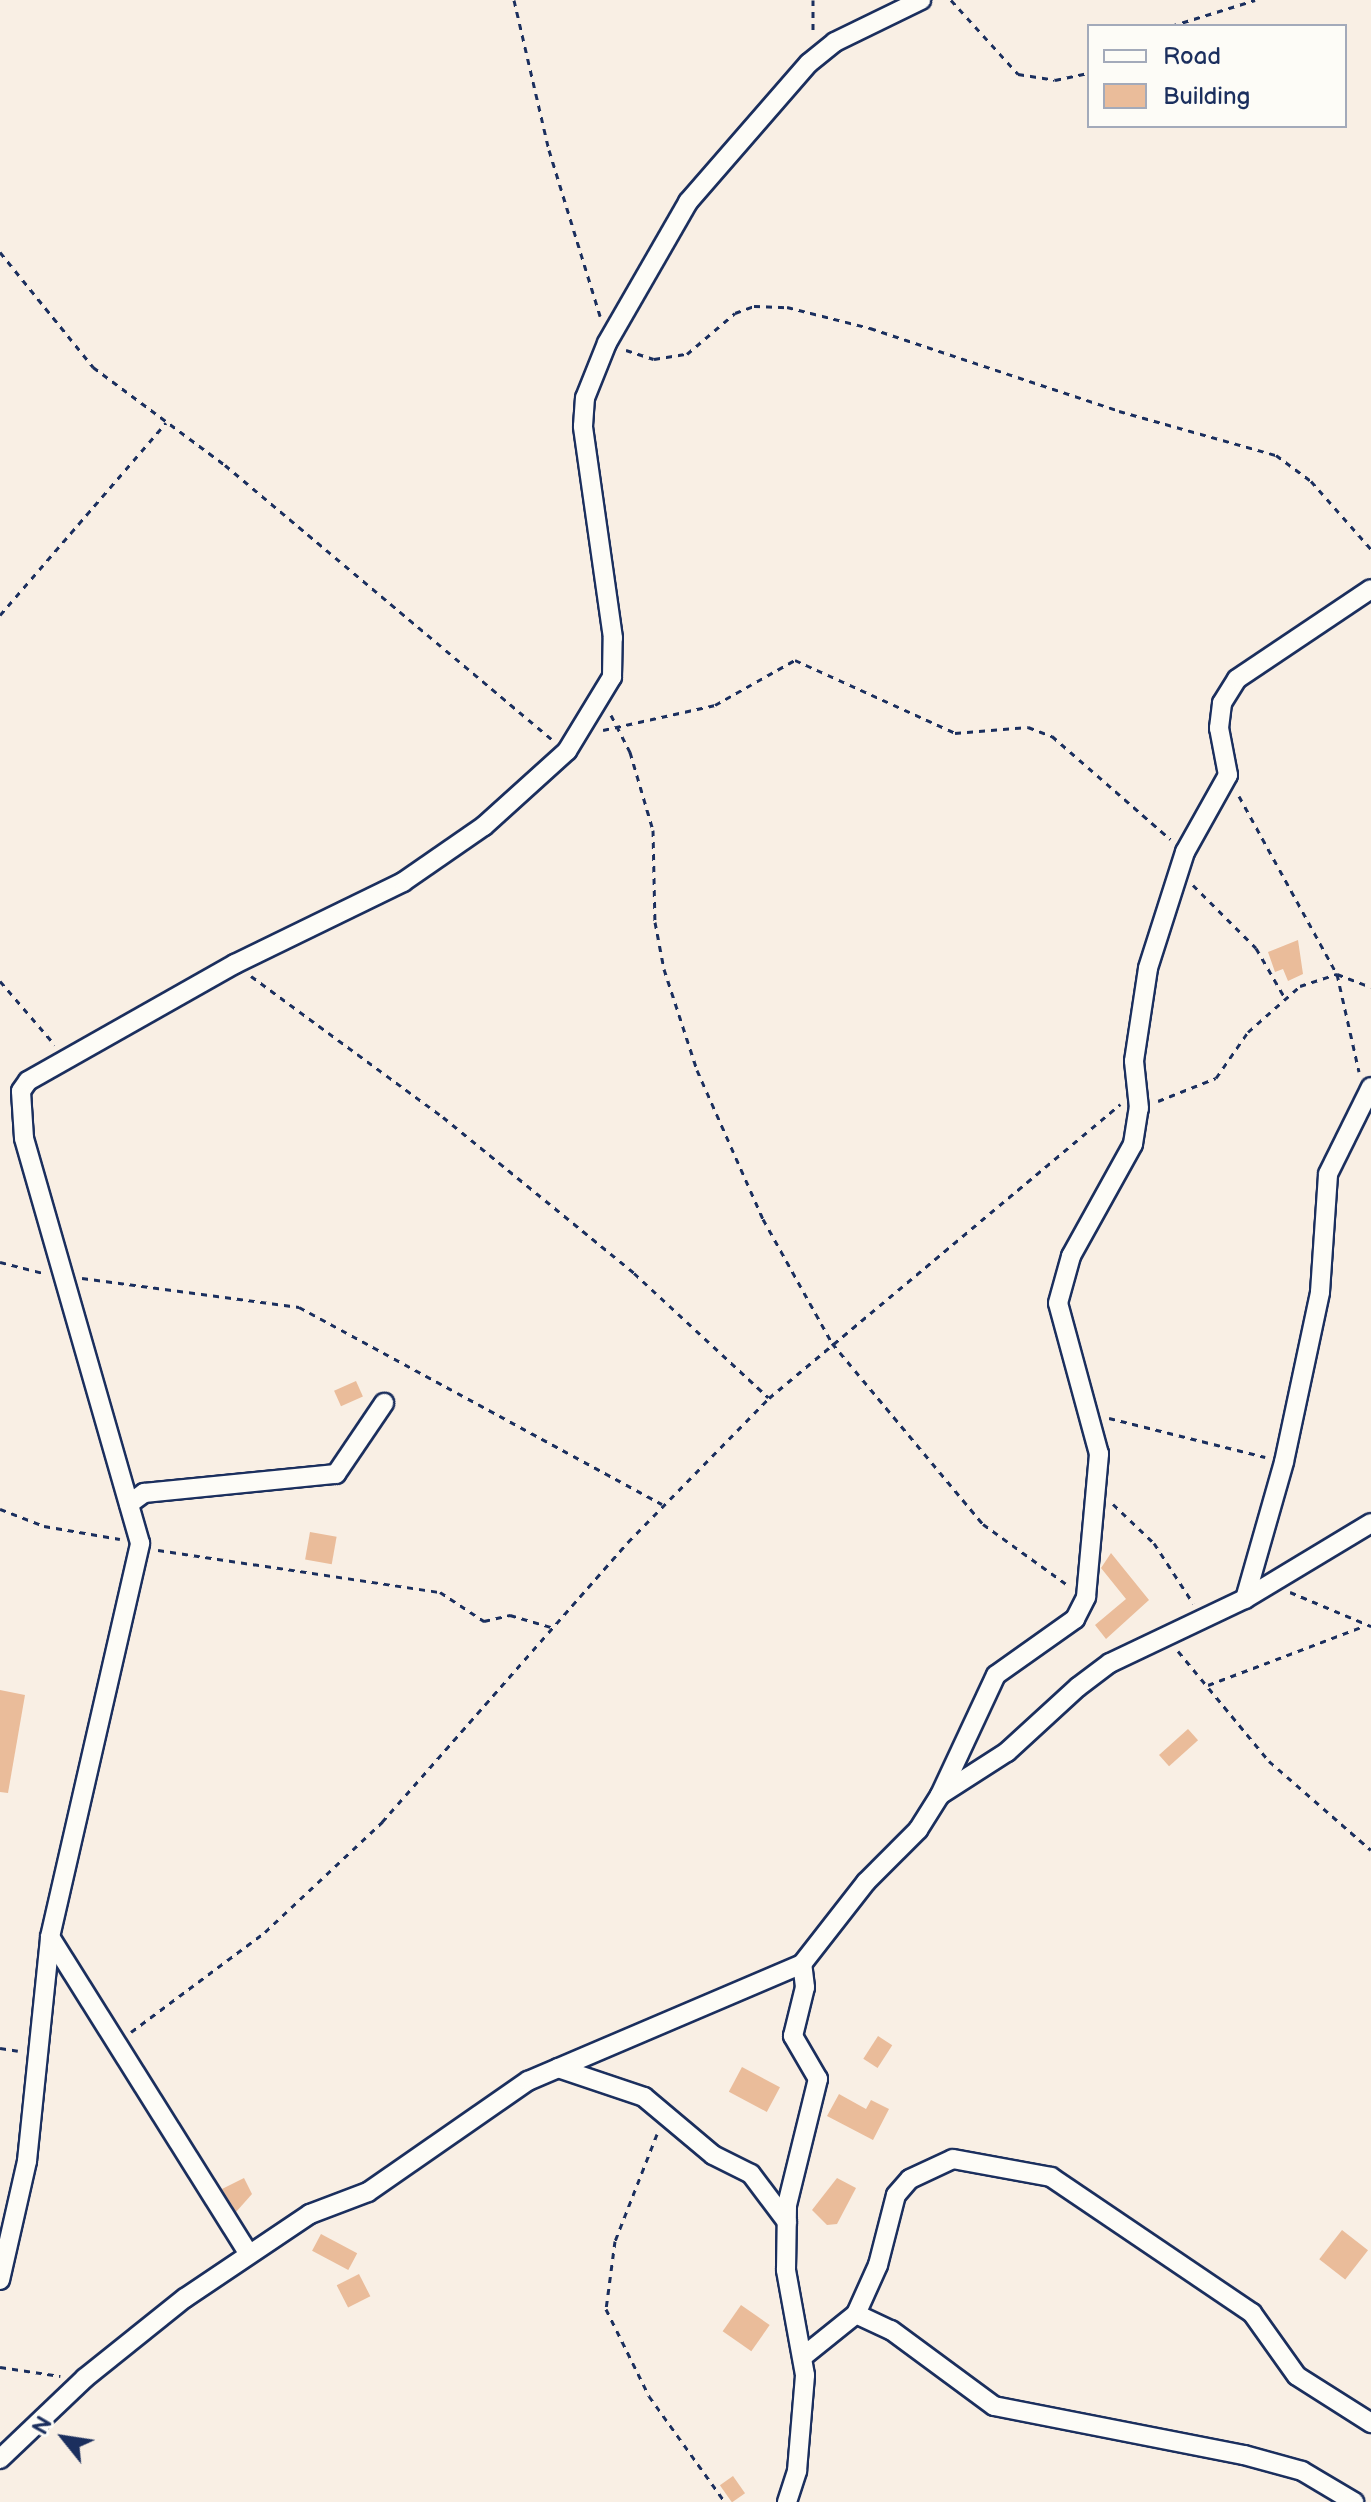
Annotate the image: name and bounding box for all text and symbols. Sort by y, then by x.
legend [1087,24,1347,128]
text: Road [1163,42,1221,71]
text: Building [1163,82,1250,111]
north arrow [24,2398,104,2478]
text: N [27,2412,59,2440]

